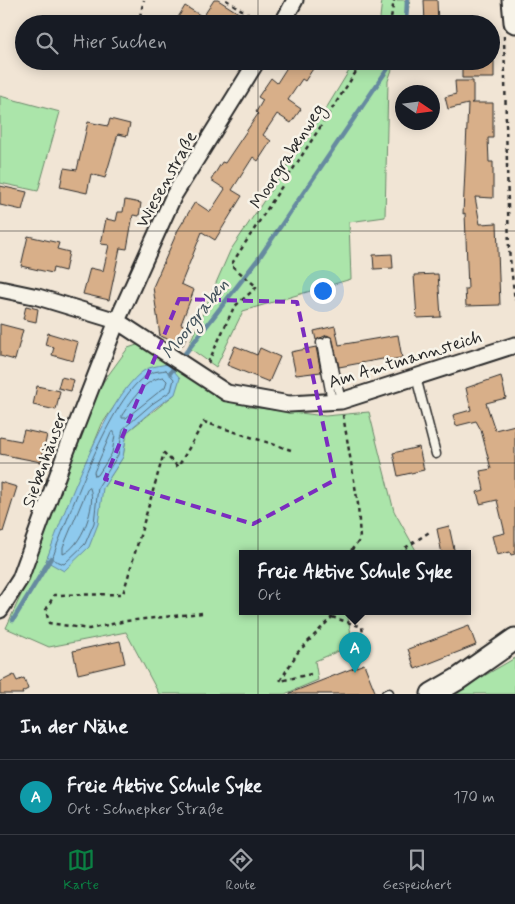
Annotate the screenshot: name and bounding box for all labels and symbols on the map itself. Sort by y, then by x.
north arrow [395,85,440,130]
street label: Moorgrabenweg [245,99,332,214]
street label: Wiesenstraße [130,127,203,232]
water label: Moorgraben [156,273,236,366]
your location [310,278,336,304]
street label: Am Amtmannsteich [326,325,485,395]
street label: Siebenhäuser [17,409,73,511]
pin: A [339,632,371,673]

